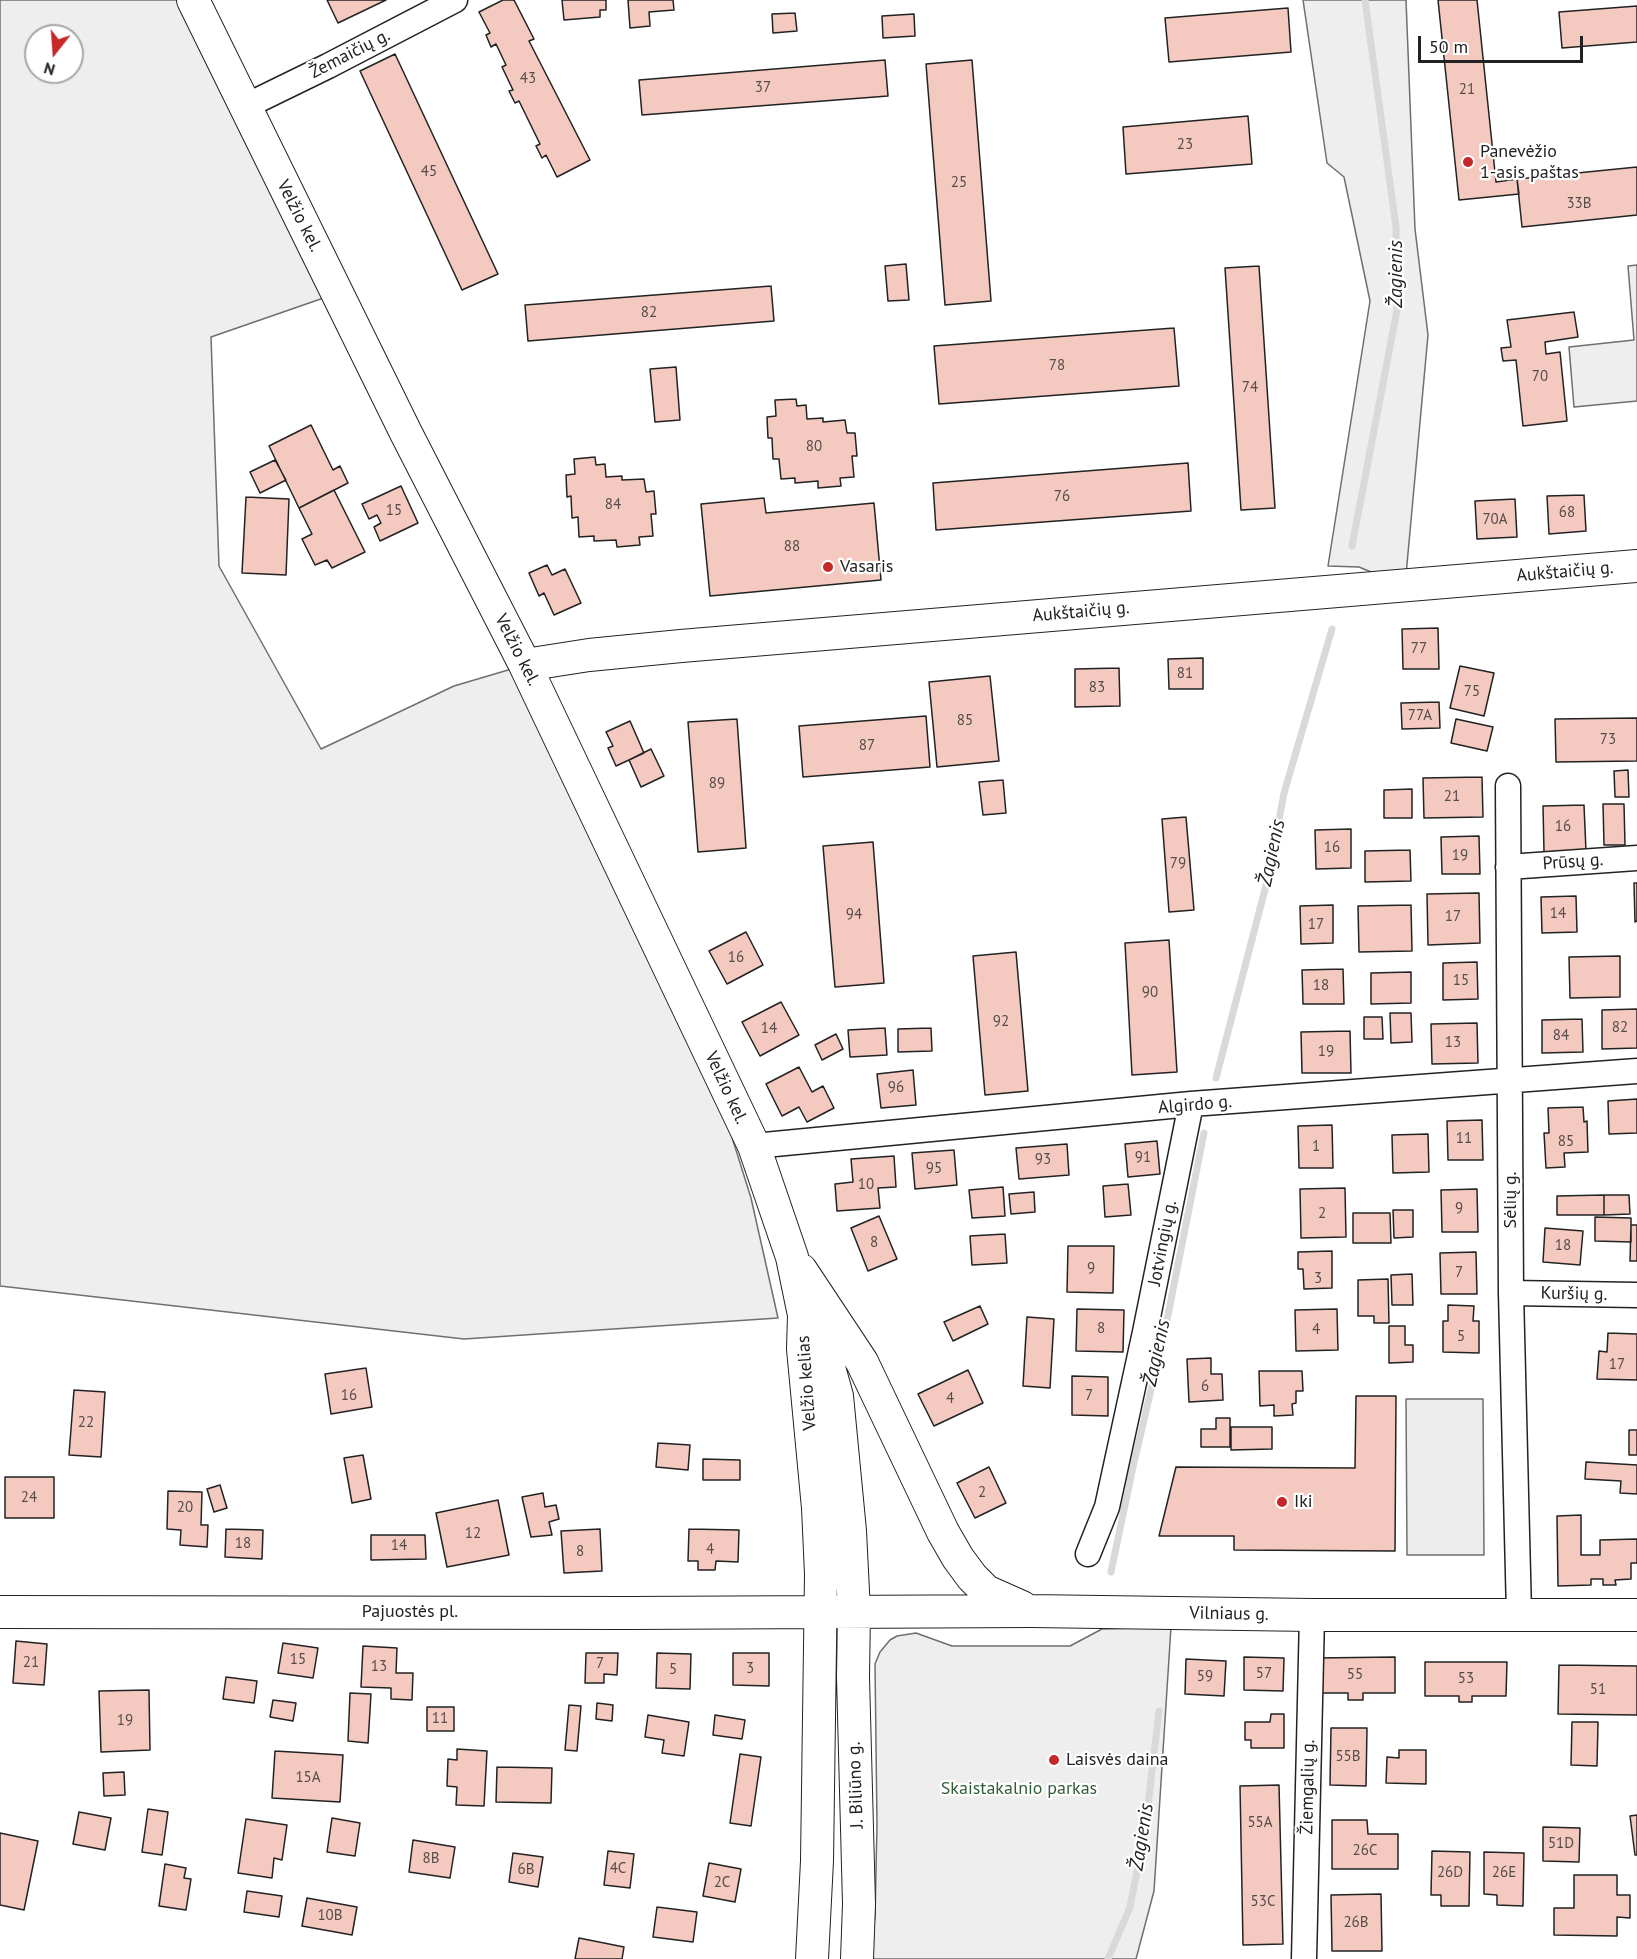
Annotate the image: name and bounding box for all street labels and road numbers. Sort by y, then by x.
street label: Žemaičių g. [306,25,394,83]
street label: Velžio kel. [272,177,326,255]
street label: Aukštaičių g. [1516,557,1614,587]
street label: Aukštaičių g. [1032,597,1130,627]
street label: Velžio kel. [490,611,544,689]
street label: Prūsų g. [1542,849,1604,875]
street label: Velžio kel. [700,1048,752,1128]
street label: Algirdo g. [1157,1091,1233,1119]
street label: Sėlių g. [1500,1172,1522,1228]
street label: Jotvingių g. [1144,1198,1182,1288]
street label: Kuršių g. [1540,1283,1608,1305]
street label: Velžio kelias [793,1335,821,1431]
street label: Pajuostės pl. [362,1601,458,1623]
street label: Vilniaus g. [1189,1603,1269,1625]
street label: Žiemgalių g. [1296,1739,1320,1835]
street label: J. Biliūno g. [844,1741,868,1829]

